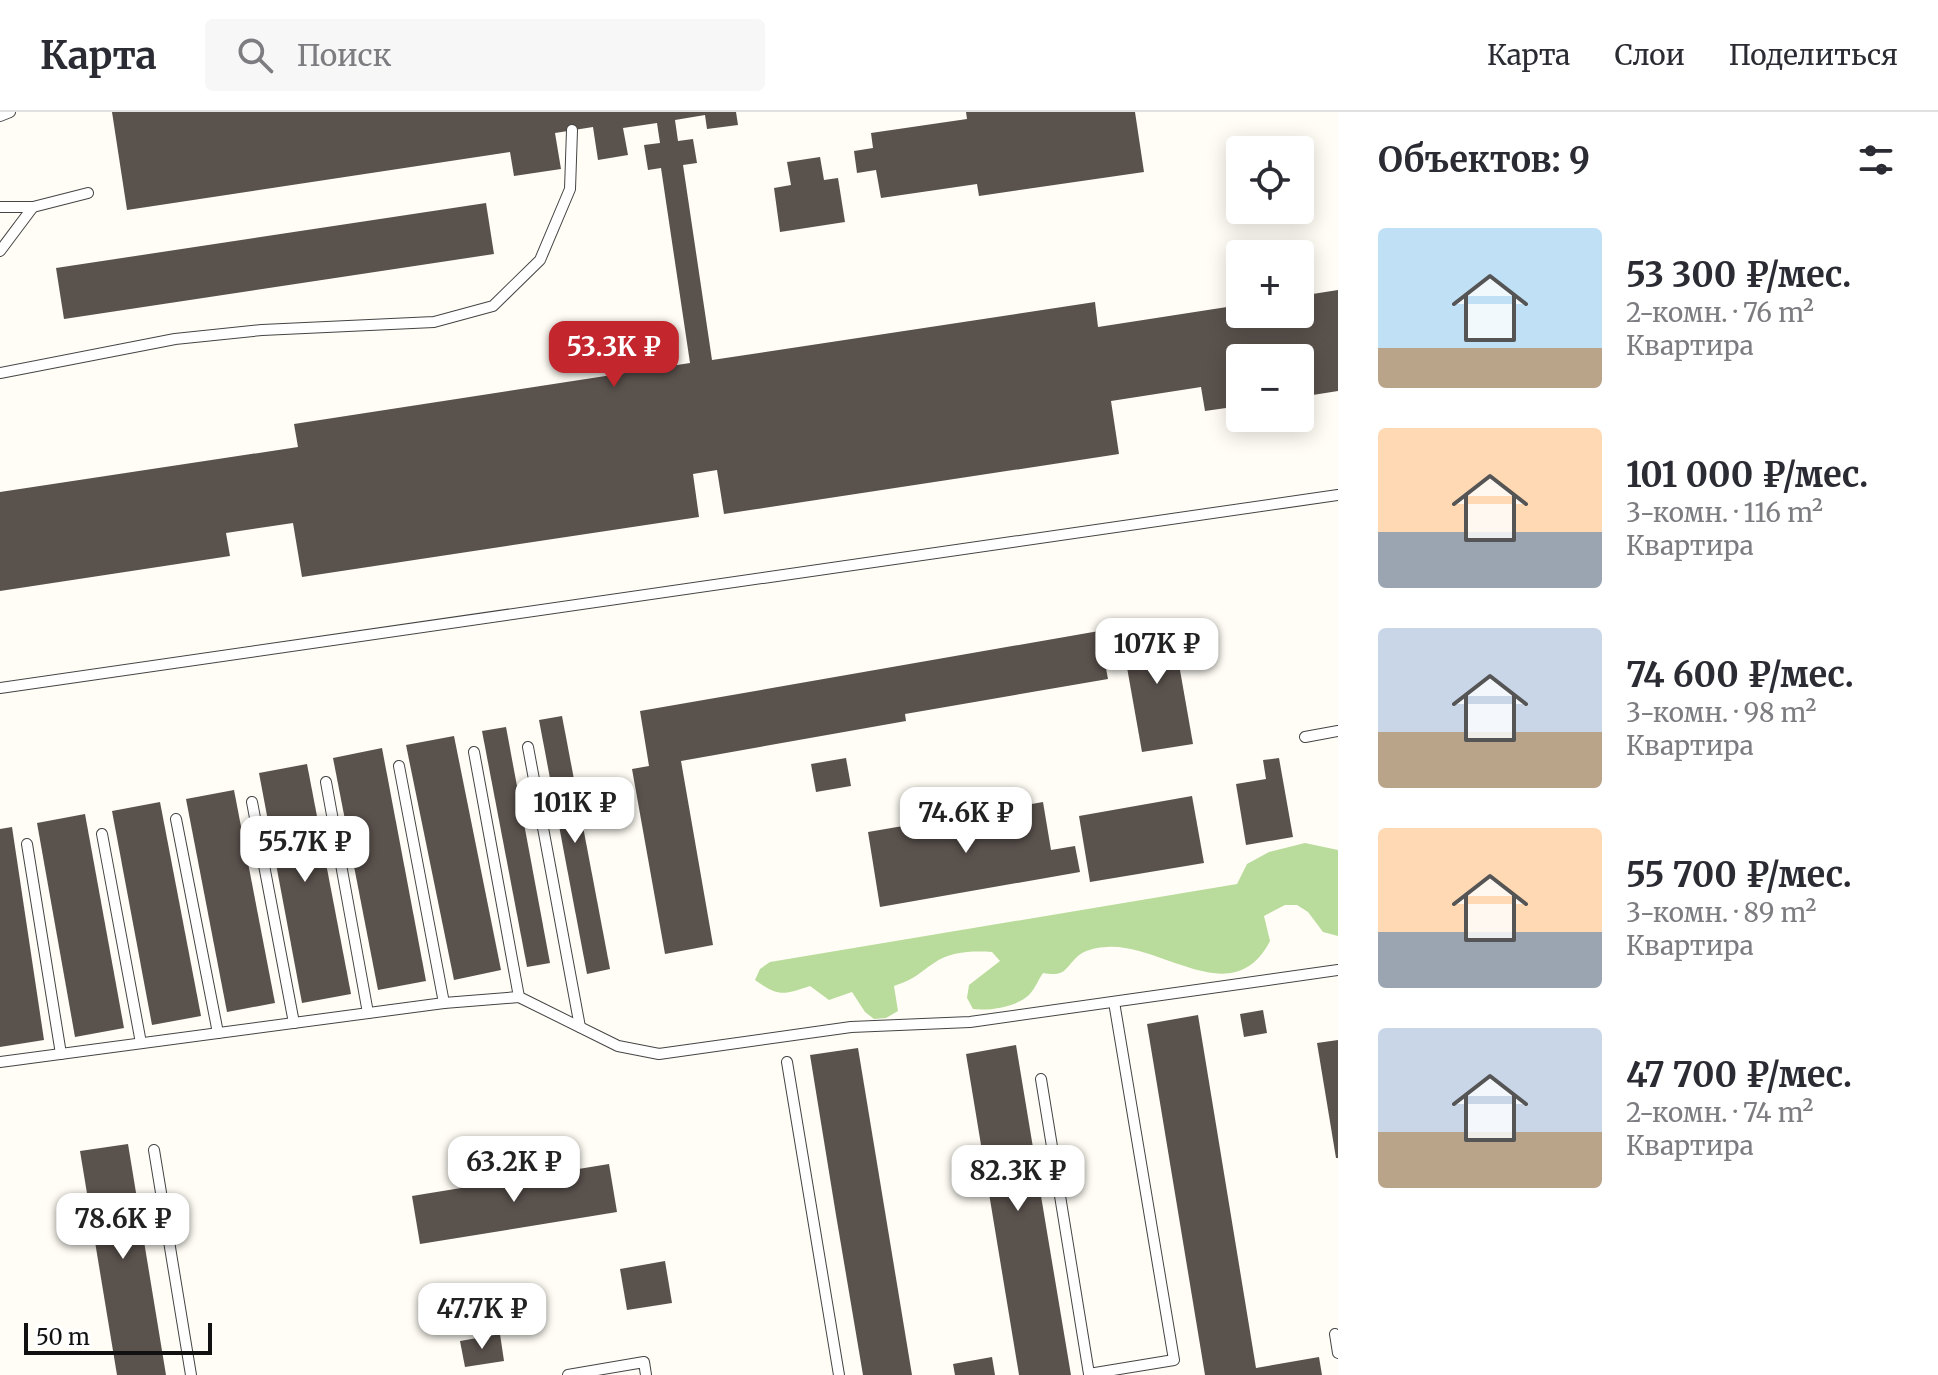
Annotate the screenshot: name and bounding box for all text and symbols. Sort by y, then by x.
search box [205,19,765,91]
text: Карта [40,32,157,79]
icon: search [233,33,277,77]
text: Поиск [297,36,392,74]
text: Карта [1487,37,1570,73]
text: Слои [1614,37,1685,73]
text: Поделиться [1729,37,1898,73]
map controls [1226,136,1314,432]
button: locate [1226,136,1314,224]
icon: filters [1854,138,1898,182]
text: Объектов: 9 [1378,139,1590,181]
button: + [1226,240,1314,328]
text: 53 300 ₽/мес. [1626,254,1851,296]
icon: home [1442,260,1538,356]
text: 2-комн. · 76 m² [1626,296,1814,329]
pin: 53.3K ₽ [540,321,688,389]
text: Квартира [1626,329,1754,362]
text: 53.3K ₽ [567,330,661,363]
button: − [1226,344,1314,432]
text: 101 000 ₽/мес. [1626,454,1868,496]
icon: home [1442,460,1538,556]
text: 3-комн. · 116 m² [1626,496,1823,529]
text: Квартира [1626,529,1754,562]
pin: 107K ₽ [1092,618,1222,686]
text: 107K ₽ [1113,627,1201,660]
text: 74 600 ₽/мес. [1626,654,1854,696]
icon: home [1442,660,1538,756]
text: 3-комн. · 98 m² [1626,696,1816,729]
text: Квартира [1626,729,1754,762]
pin: 101K ₽ [510,777,640,845]
text: 101K ₽ [533,786,617,819]
pin: 74.6K ₽ [892,787,1040,855]
text: 74.6K ₽ [918,796,1014,829]
pin: 55.7K ₽ [231,816,379,884]
text: 55.7K ₽ [258,825,352,858]
text: 55 700 ₽/мес. [1626,854,1852,896]
icon: home [1442,860,1538,956]
text: 3-комн. · 89 m² [1626,896,1816,929]
text: Квартира [1626,929,1754,962]
text: 47 700 ₽/мес. [1626,1054,1852,1096]
icon: home [1442,1060,1538,1156]
text: 2-комн. · 74 m² [1626,1096,1813,1129]
text: Квартира [1626,1129,1754,1162]
pin: 63.2K ₽ [440,1136,588,1204]
text: 63.2K ₽ [466,1145,562,1178]
pin: 82.3K ₽ [944,1145,1092,1213]
text: 82.3K ₽ [970,1154,1066,1187]
pin: 78.6K ₽ [49,1193,197,1261]
text: 78.6K ₽ [74,1202,172,1235]
pin: 47.7K ₽ [408,1283,556,1351]
text: 47.7K ₽ [436,1292,528,1325]
scale bar [24,1319,212,1355]
text: 50 m [36,1323,90,1351]

